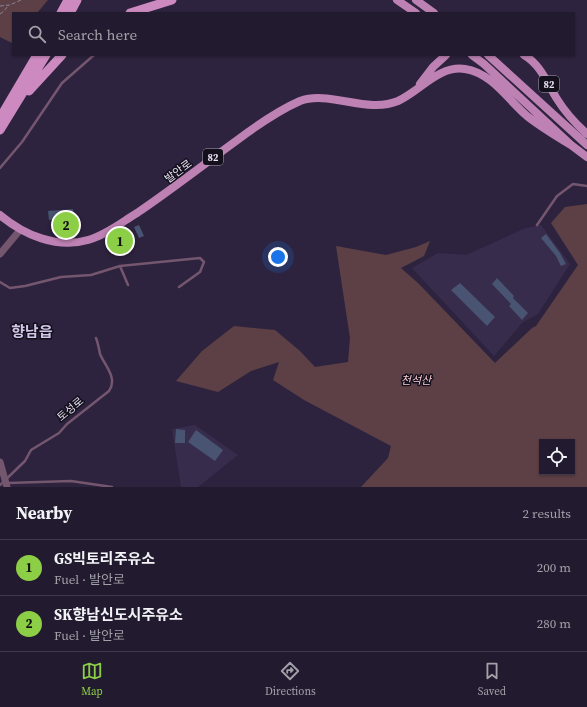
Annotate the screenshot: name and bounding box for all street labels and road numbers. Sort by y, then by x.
road number: 82 [539,76,559,92]
road number: 82 [203,149,223,165]
street label: 발안로 [162,156,195,187]
street label: 토성로 [54,394,87,425]

